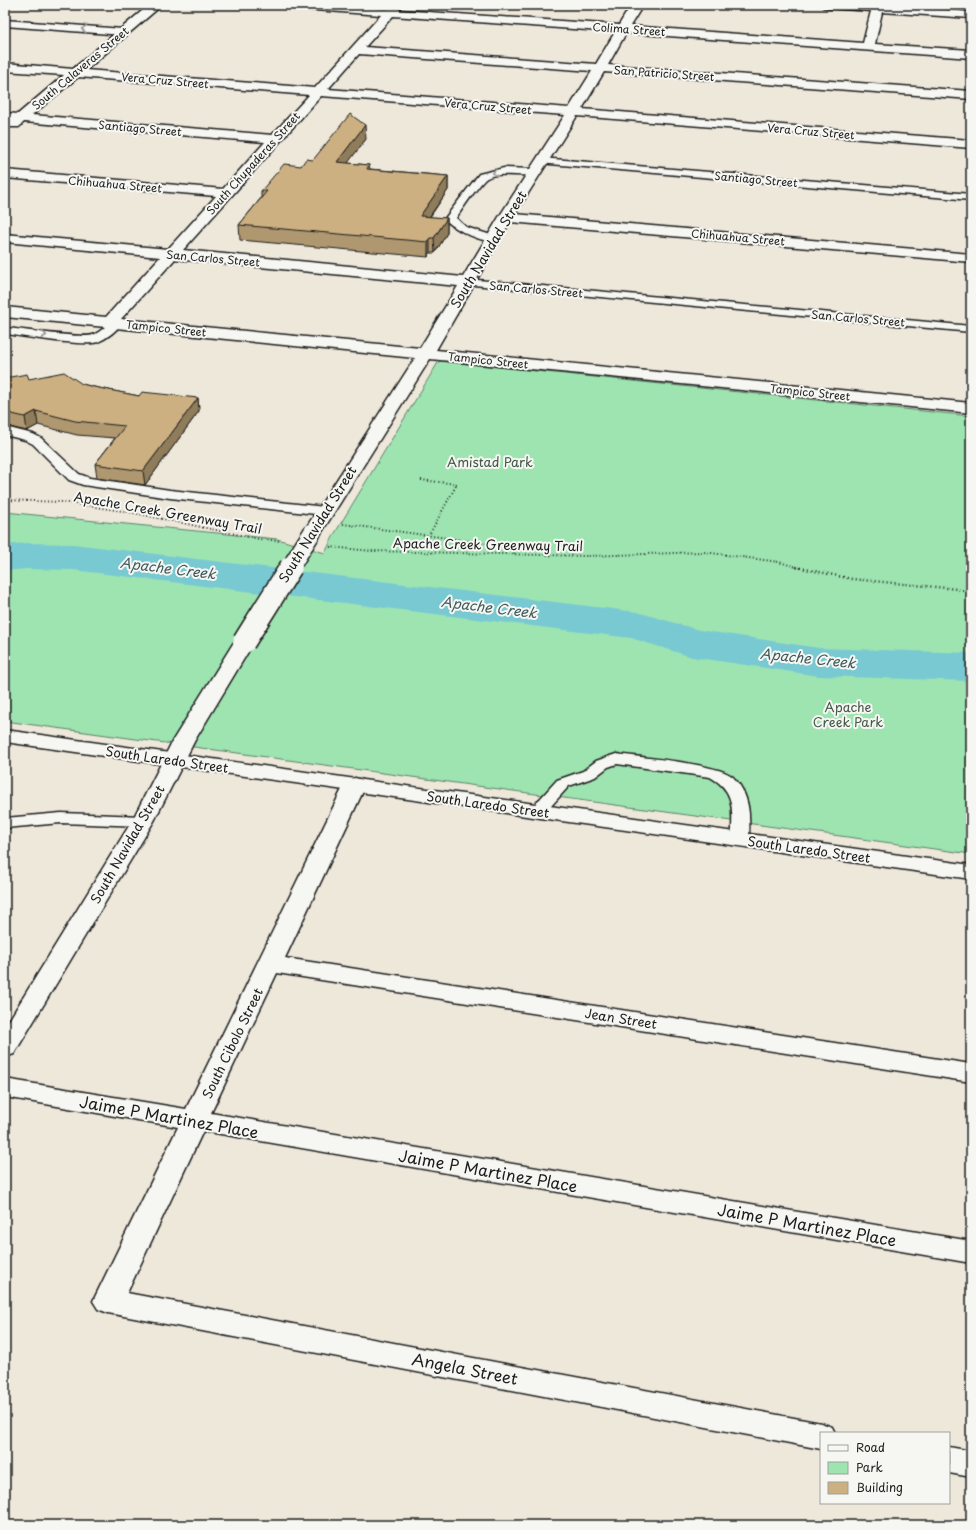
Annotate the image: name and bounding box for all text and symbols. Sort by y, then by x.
street label: Colima Street [592,18,666,40]
street label: South Calaveras Street [28,22,133,114]
one-way arrow [81,25,87,34]
street label: San Patricio Street [613,61,715,85]
street label: Vera Cruz Street [121,68,210,92]
street label: Vera Cruz Street [444,94,533,118]
street label: South Chupaderas Street [202,108,304,218]
street label: Santiago Street [98,116,183,140]
street label: Vera Cruz Street [767,119,856,143]
street label: Santiago Street [714,167,799,191]
one-way arrow [492,168,499,177]
street label: Chihuahua Street [67,171,163,197]
street label: South Navidad Street [445,187,531,311]
street label: Chihuahua Street [690,224,786,250]
street label: San Carlos Street [165,245,261,271]
street label: San Carlos Street [488,276,584,302]
street label: San Carlos Street [810,305,906,331]
street label: Tampico Street [125,315,208,341]
one-way arrow [41,331,47,340]
street label: Tampico Street [447,347,530,373]
street label: Tampico Street [769,379,852,405]
park label: Amistad Park [447,452,533,471]
street label: South Navidad Street [273,462,361,586]
street label: Apache Creek Greenway Trail [73,486,263,538]
street label: Apache Creek Greenway Trail [393,533,583,555]
water label: Apache Creek [119,552,218,584]
water label: Apache Creek [440,591,539,623]
water label: Apache Creek [759,643,858,674]
park label: Apache Creek Park [813,697,883,731]
street label: South Laredo Street [104,741,230,777]
street label: South Navidad Street [85,781,169,907]
street label: South Laredo Street [425,786,551,822]
street label: South Laredo Street [746,831,872,867]
street label: South Cibolo Street [197,984,267,1102]
street label: Jean Street [584,1003,658,1033]
street label: Jaime P Martinez Place [78,1088,260,1144]
street label: Jaime P Martinez Place [397,1142,579,1198]
street label: Jaime P Martinez Place [716,1196,898,1252]
street label: Angela Street [410,1346,520,1390]
legend [820,1432,950,1504]
text: Road [856,1438,885,1456]
text: Park [856,1458,883,1476]
text: Building [856,1478,903,1496]

